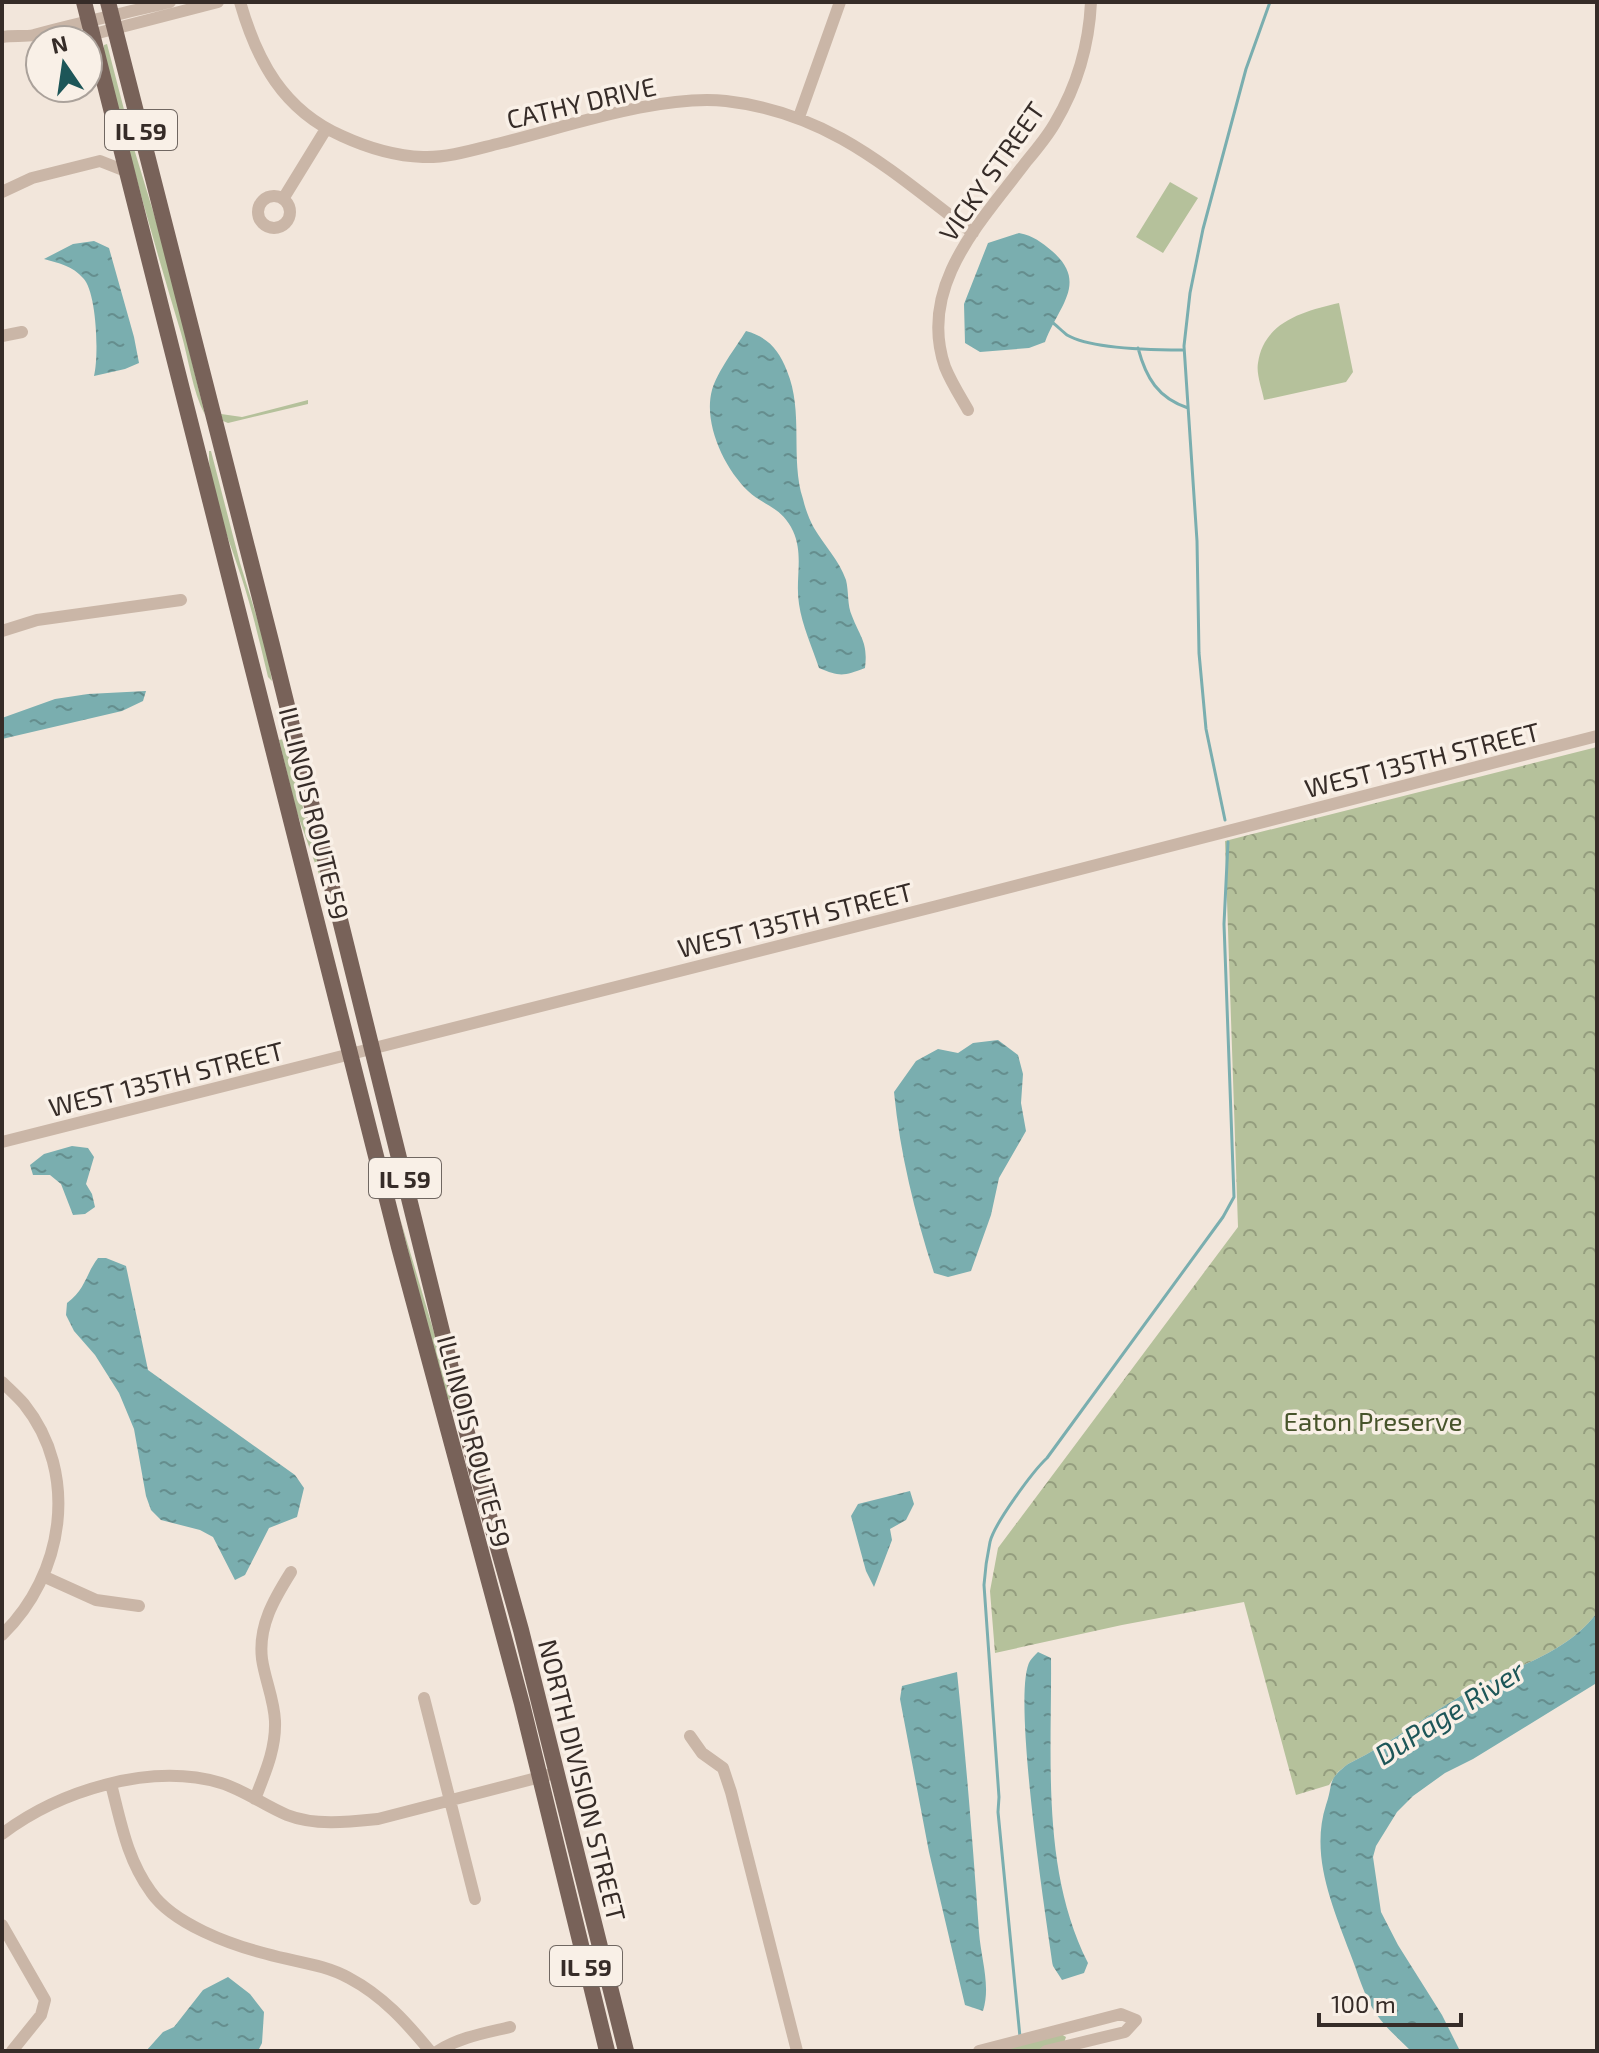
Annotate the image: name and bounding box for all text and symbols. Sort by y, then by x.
north arrow [24,24,104,104]
text: N [49,29,70,58]
street label: CATHY DRIVE [503,70,659,134]
street label: VICKY STREET [932,95,1050,247]
road number: IL 59 [105,110,177,150]
street label: ILLINOIS ROUTE 59 [274,703,356,923]
street label: WEST 135TH STREET [1301,715,1543,803]
street label: WEST 135TH STREET [674,875,916,963]
street label: WEST 135TH STREET [45,1034,287,1122]
road number: IL 59 [369,1158,441,1198]
street label: ILLINOIS ROUTE 59 [432,1332,518,1550]
park label: Eaton Preserve [1284,1405,1462,1436]
street label: NORTH DIVISION STREET [533,1636,633,1924]
water label: DuPage River [1368,1652,1531,1771]
road number: IL 59 [550,1946,622,1986]
scale bar [1319,1977,1461,2027]
text: 100 m [1331,1989,1396,2018]

